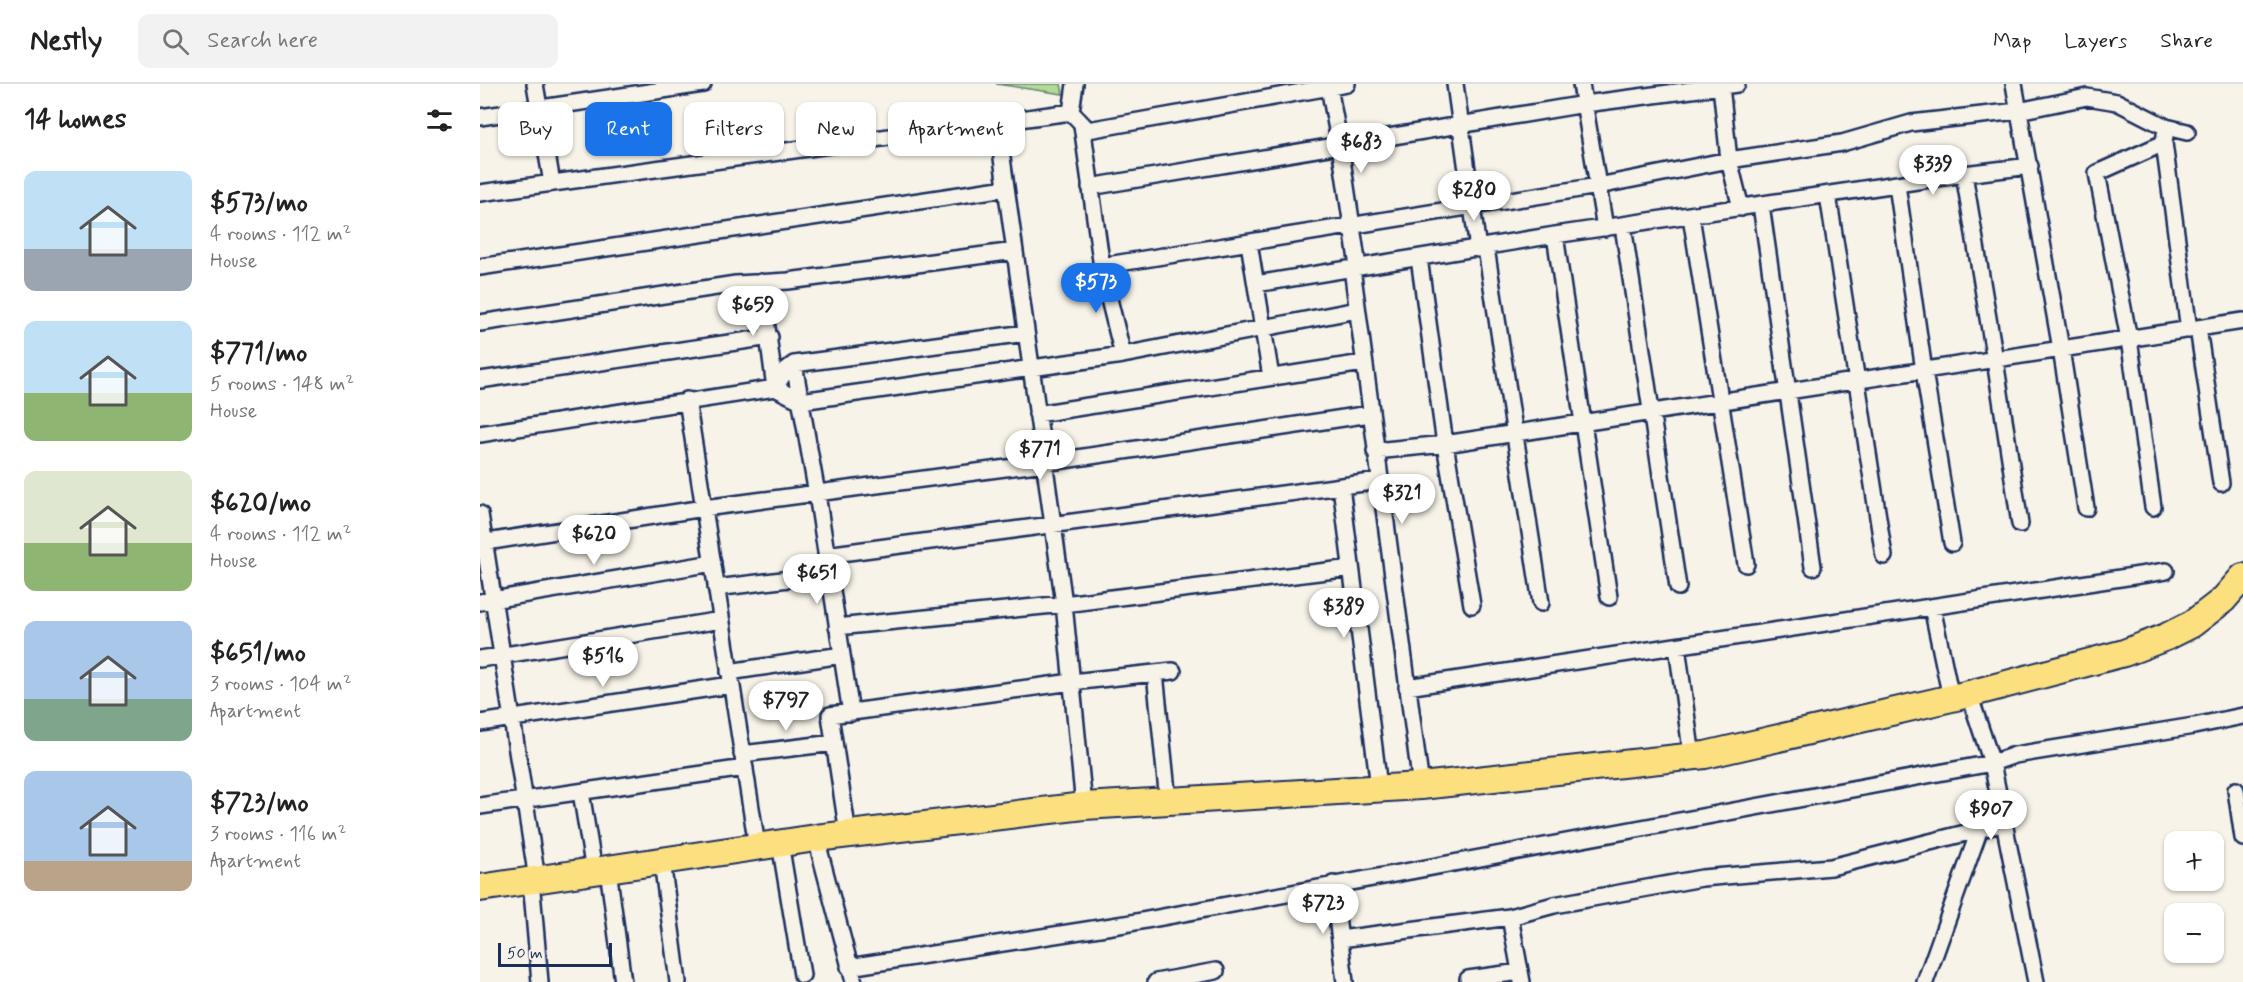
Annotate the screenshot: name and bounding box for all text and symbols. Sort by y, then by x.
search box [138,14,558,68]
text: Nestly [30,23,102,60]
icon: search [159,25,192,58]
text: Search here [207,27,318,55]
text: Map [1993,27,2031,55]
text: Layers [2064,27,2127,55]
text: Share [2160,27,2213,55]
chip: Buy [498,102,573,156]
chip: Rent [585,102,672,156]
chip: Filters [684,102,784,156]
chip: New [796,102,876,156]
chip: Apartment [888,102,1025,156]
text: 14 homes [24,103,126,137]
icon: filters [423,104,456,137]
pin: $683 [1325,123,1397,174]
text: $683 [1340,129,1382,156]
pin: $339 [1897,145,1969,196]
text: $339 [1913,151,1953,178]
pin: $280 [1438,171,1510,222]
text: $280 [1452,177,1496,204]
text: $573/mo [210,187,308,221]
icon: home [72,195,144,267]
text: 4 rooms · 112 m² [210,221,351,248]
text: House [210,248,257,275]
pin: $573 [1060,263,1132,314]
text: $573 [1075,269,1117,296]
pin: $659 [717,286,789,337]
text: $659 [731,292,775,319]
text: $771/mo [210,337,307,371]
icon: home [72,345,144,417]
text: 5 rooms · 148 m² [210,371,354,398]
text: House [210,398,257,425]
pin: $771 [1004,430,1076,481]
text: $771 [1019,436,1061,463]
pin: $321 [1366,474,1438,525]
text: $321 [1382,480,1422,507]
text: $620/mo [210,487,311,521]
icon: home [72,495,144,567]
pin: $620 [558,515,630,566]
text: 4 rooms · 112 m² [210,521,351,548]
text: $620 [572,521,616,548]
text: House [210,548,257,575]
pin: $651 [781,554,853,605]
text: $651 [797,560,837,587]
pin: $389 [1308,588,1380,639]
text: $389 [1323,594,1365,621]
text: $651/mo [210,637,306,671]
pin: $516 [567,637,639,688]
text: $516 [582,643,624,670]
icon: home [72,645,144,717]
text: 3 rooms · 104 m² [210,671,352,698]
pin: $797 [750,681,822,732]
text: $797 [763,687,810,714]
text: Apartment [210,698,301,725]
text: $723/mo [210,787,309,821]
pin: $907 [1955,790,2027,841]
icon: home [72,795,144,867]
text: $907 [1969,796,2013,823]
text: 3 rooms · 116 m² [210,821,346,848]
map controls [2164,831,2224,963]
button: + [2164,831,2224,891]
text: Apartment [210,848,301,875]
pin: $723 [1287,884,1359,935]
text: $723 [1302,890,1344,917]
button: − [2164,903,2224,963]
scale bar [498,940,612,968]
text: 50 m [507,943,543,964]

